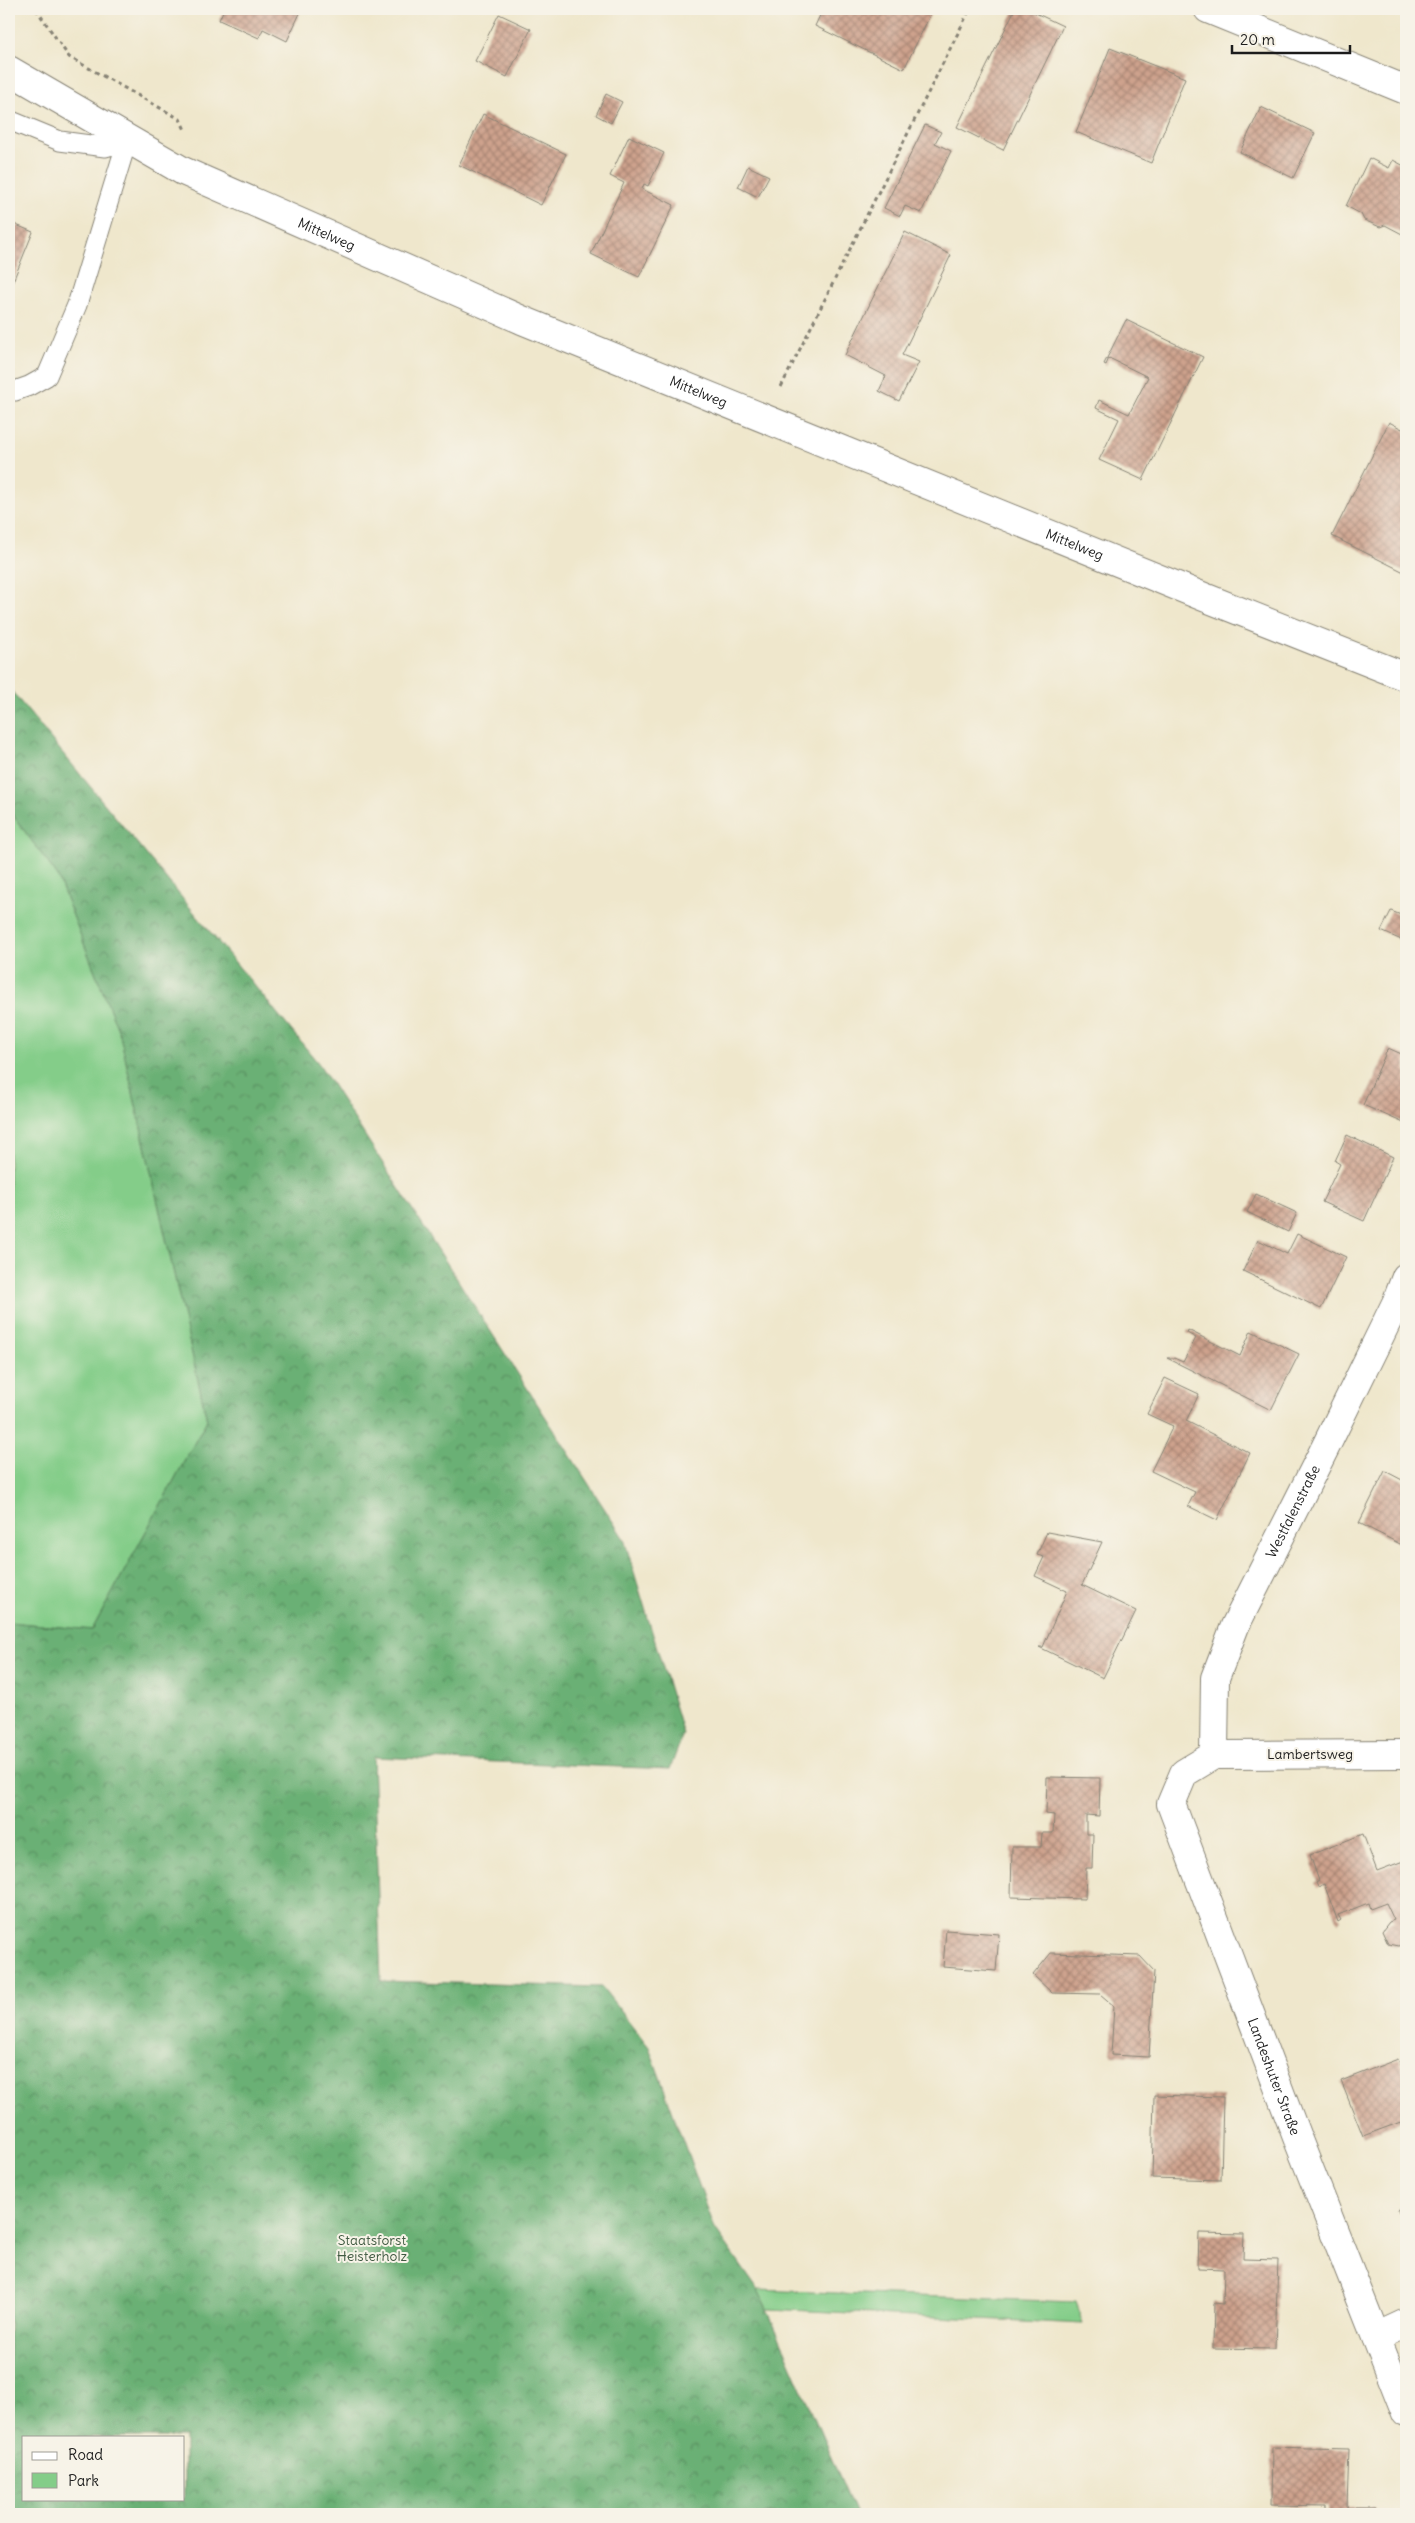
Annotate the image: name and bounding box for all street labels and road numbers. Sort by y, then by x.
street label: Mittelweg [295,214,358,255]
street label: Mittelweg [667,372,730,411]
street label: Mittelweg [1043,525,1106,564]
street label: Westfalenstraße [1262,1462,1324,1561]
street label: Lambertsweg [1267,1745,1353,1763]
street label: Landeshuter Straße [1244,2015,1304,2138]

